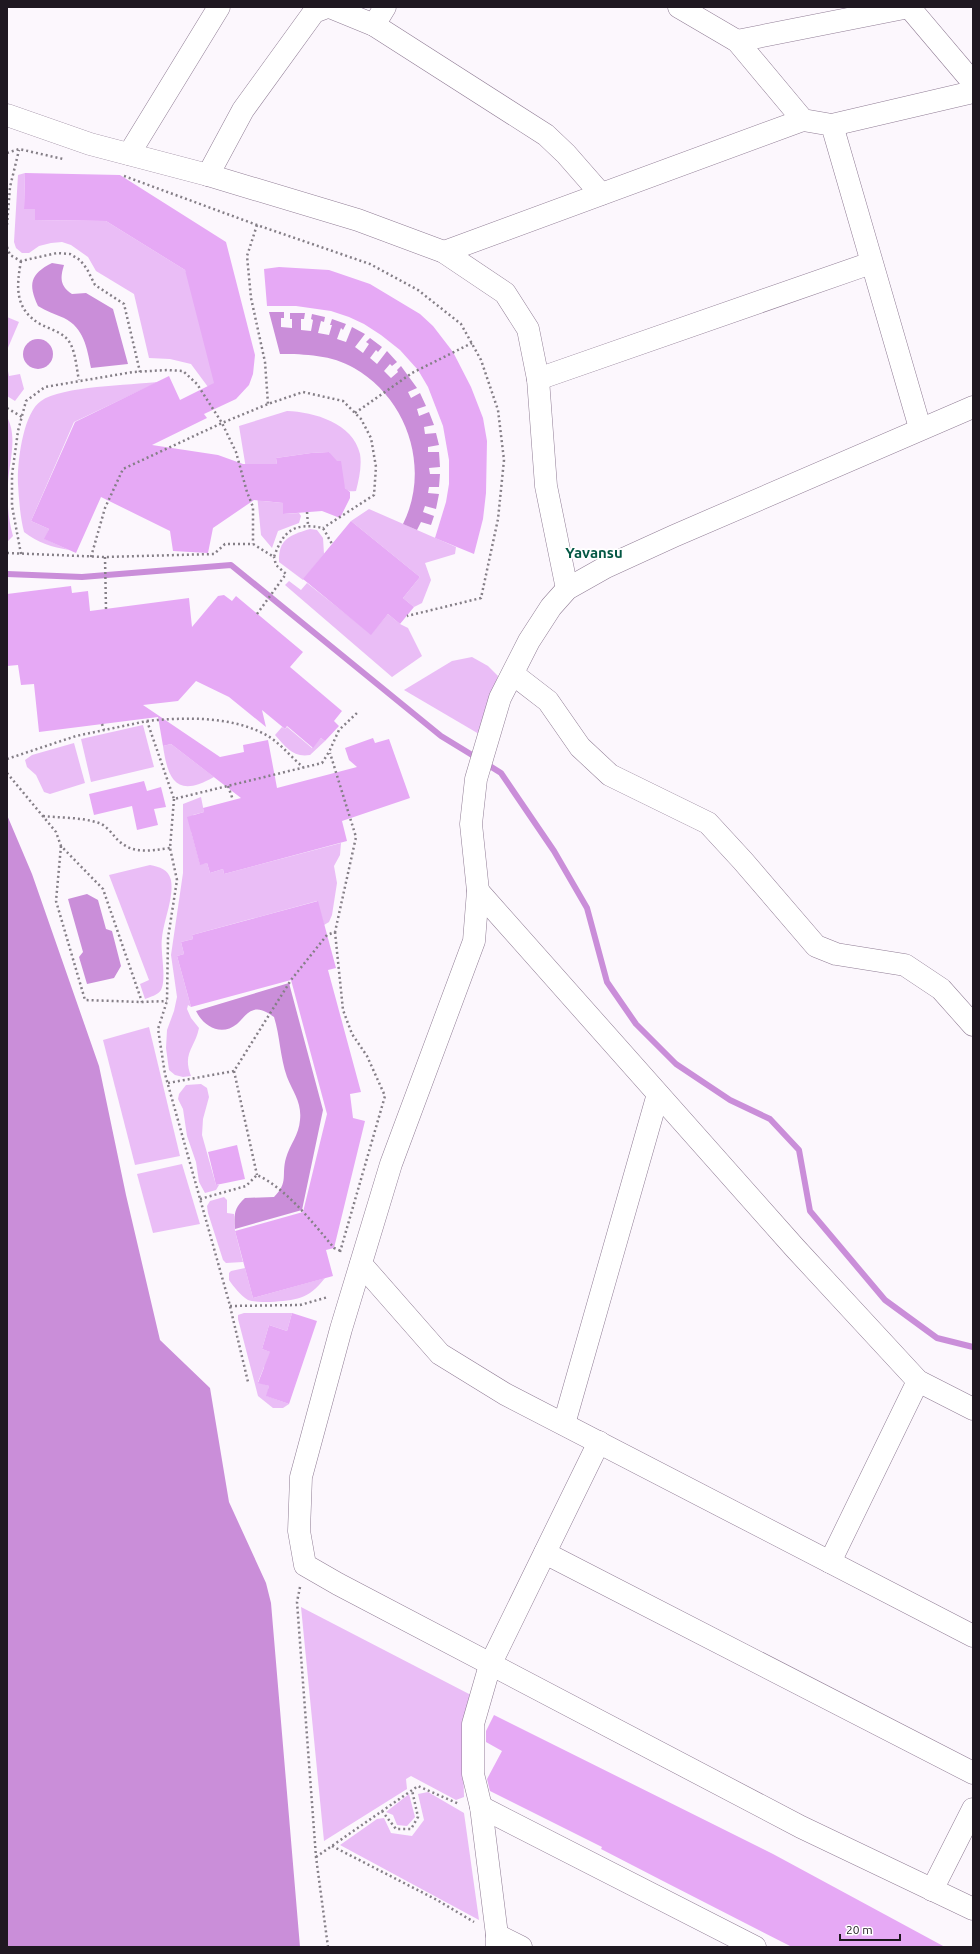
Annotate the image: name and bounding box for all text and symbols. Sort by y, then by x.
district label: Yavansu [565,544,623,561]
scale bar [840,1916,900,1942]
text: 20 m [846,1923,873,1936]

